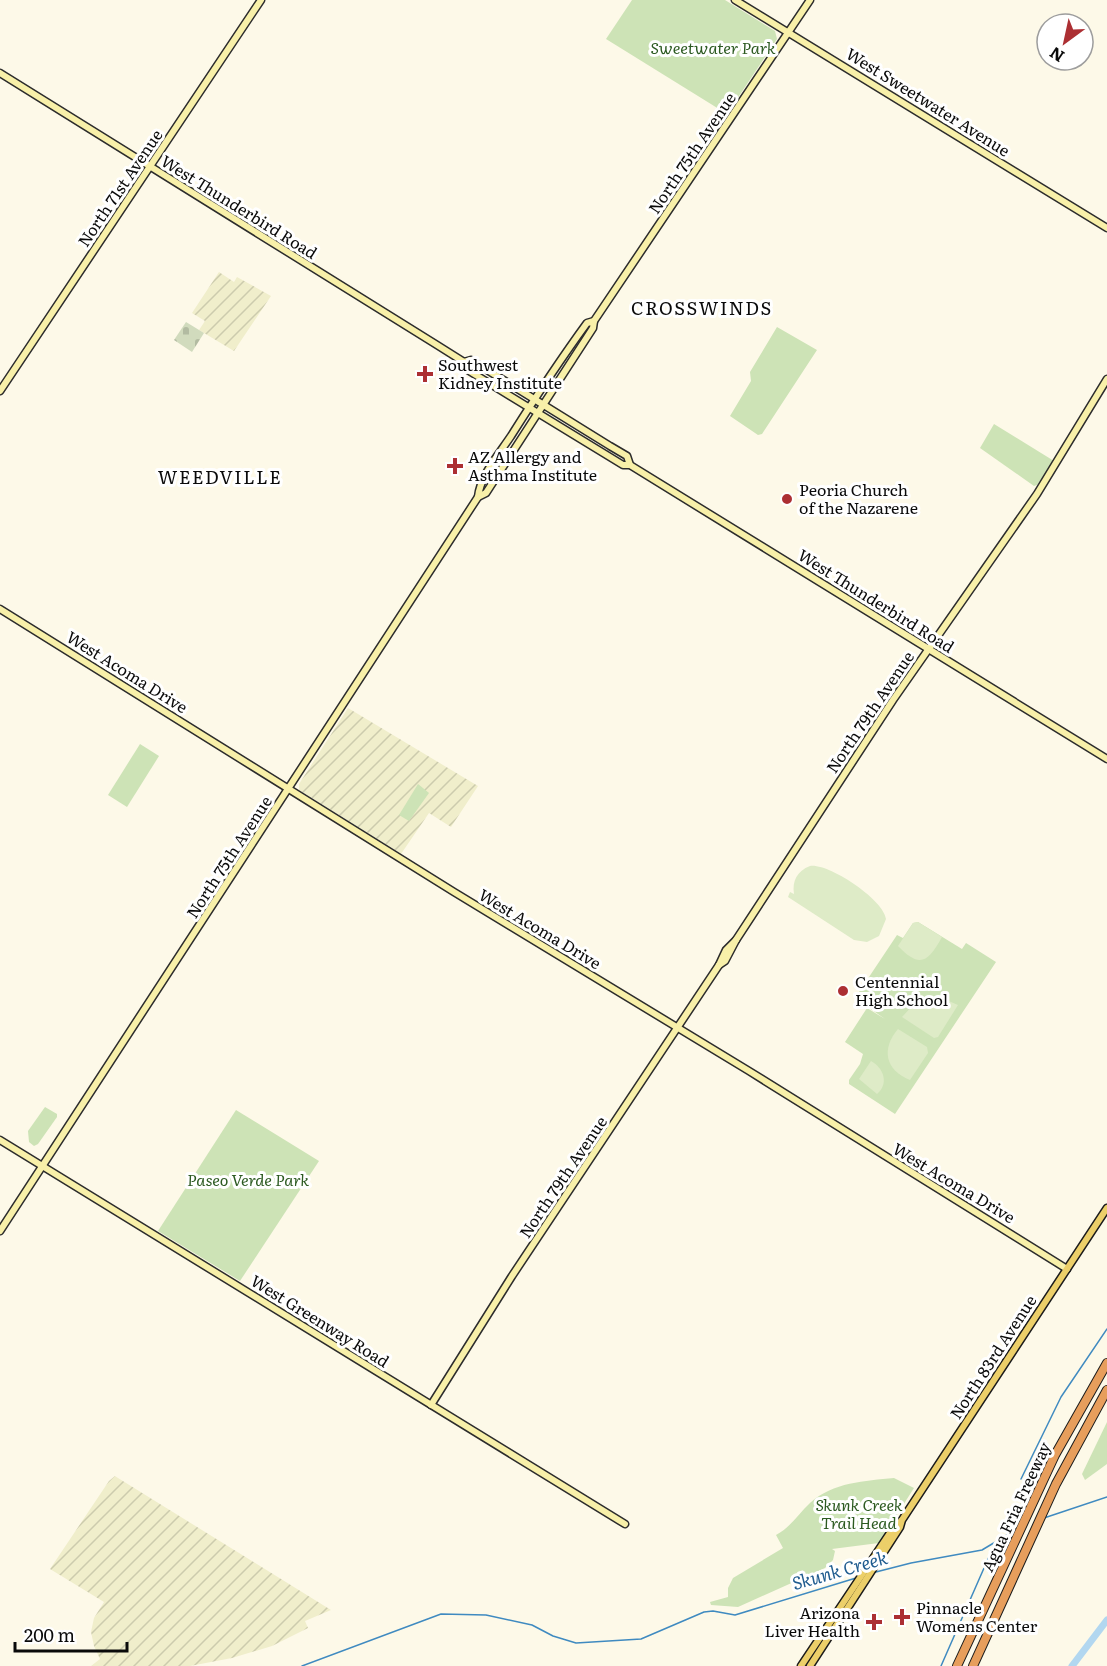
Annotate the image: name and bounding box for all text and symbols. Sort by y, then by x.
north arrow [1035,12,1095,72]
park label: Sweetwater Park [651,35,776,59]
street label: West Sweetwater Avenue [842,41,1015,162]
text: N [1044,42,1068,69]
street label: North 75th Avenue [642,87,741,218]
street label: North 71st Avenue [71,124,167,251]
street label: West Thunderbird Road [157,148,322,264]
district label: CROSSWINDS [631,294,773,321]
place label: Southwest Kidney Institute [438,352,562,394]
marker: Southwest Kidney Institute [416,365,434,383]
place label: AZ Allergy and Asthma Institute [468,444,597,486]
marker: AZ Allergy and Asthma Institute [446,457,464,475]
district label: WEEDVILLE [158,463,282,490]
place label: Peoria Church of the Nazarene [799,477,918,519]
marker: Peoria Church of the Nazarene [780,492,794,506]
street label: West Thunderbird Road [794,542,959,658]
street label: West Acoma Drive [62,624,193,718]
street label: North 79th Avenue [819,646,919,777]
street label: North 75th Avenue [179,790,277,922]
street label: West Acoma Drive [475,882,606,974]
place label: Centennial High School [855,969,948,1011]
marker: Centennial High School [836,984,850,998]
street label: North 79th Avenue [512,1111,612,1242]
street label: West Acoma Drive [889,1136,1020,1228]
park label: Paseo Verde Park [187,1167,309,1191]
street label: West Greenway Road [247,1268,395,1373]
street label: North 83rd Avenue [943,1290,1041,1423]
street label: Agua Fria Freeway [974,1437,1056,1575]
park label: Skunk Creek Trail Head [815,1492,903,1534]
water label: Skunk Creek [789,1543,891,1596]
place label: Pinnacle Womens Center [916,1595,1038,1637]
place label: Arizona Liver Health [765,1600,860,1642]
marker: Pinnacle Womens Center [893,1608,911,1626]
marker: Arizona Liver Health [865,1613,883,1631]
scale bar [15,1615,128,1653]
text: 200 m [24,1621,75,1648]

